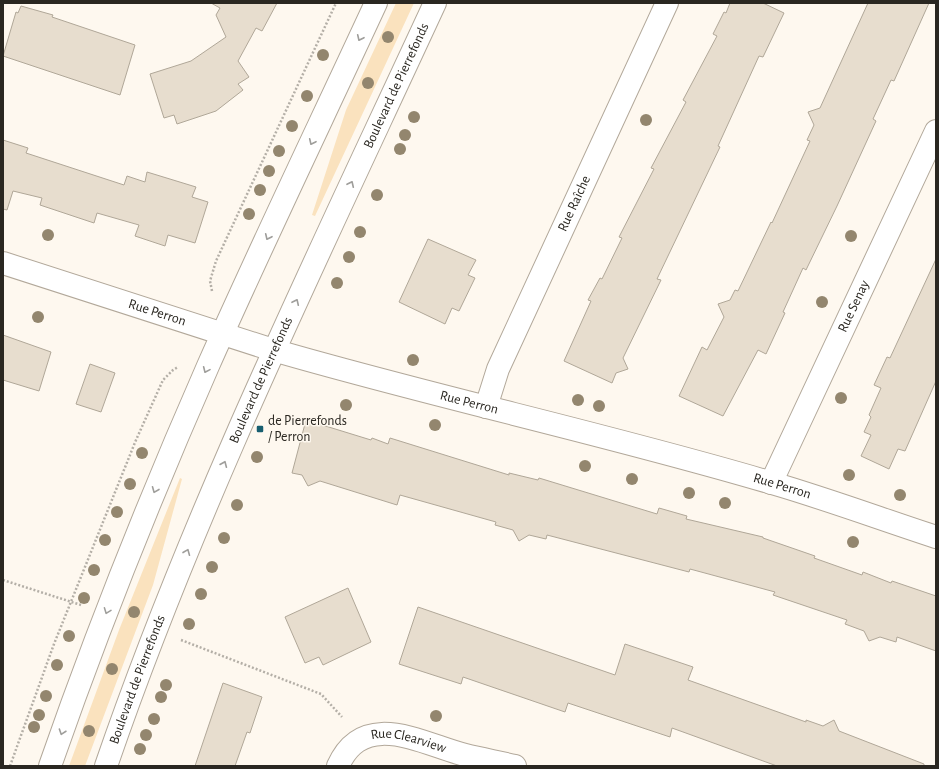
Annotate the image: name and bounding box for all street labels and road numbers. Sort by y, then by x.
street label: Boulevard de Pierrefonds [361,21,432,151]
street label: Rue Raîche [555,173,593,234]
street label: Rue Senay [836,278,872,335]
street label: Rue Perron [127,297,188,328]
street label: Boulevard de Pierrefonds [227,315,295,445]
street label: Rue Perron [438,388,500,417]
street label: Rue Perron [752,471,813,502]
street label: Boulevard de Pierrefonds [107,613,168,746]
street label: Rue Clearview [370,727,448,756]

